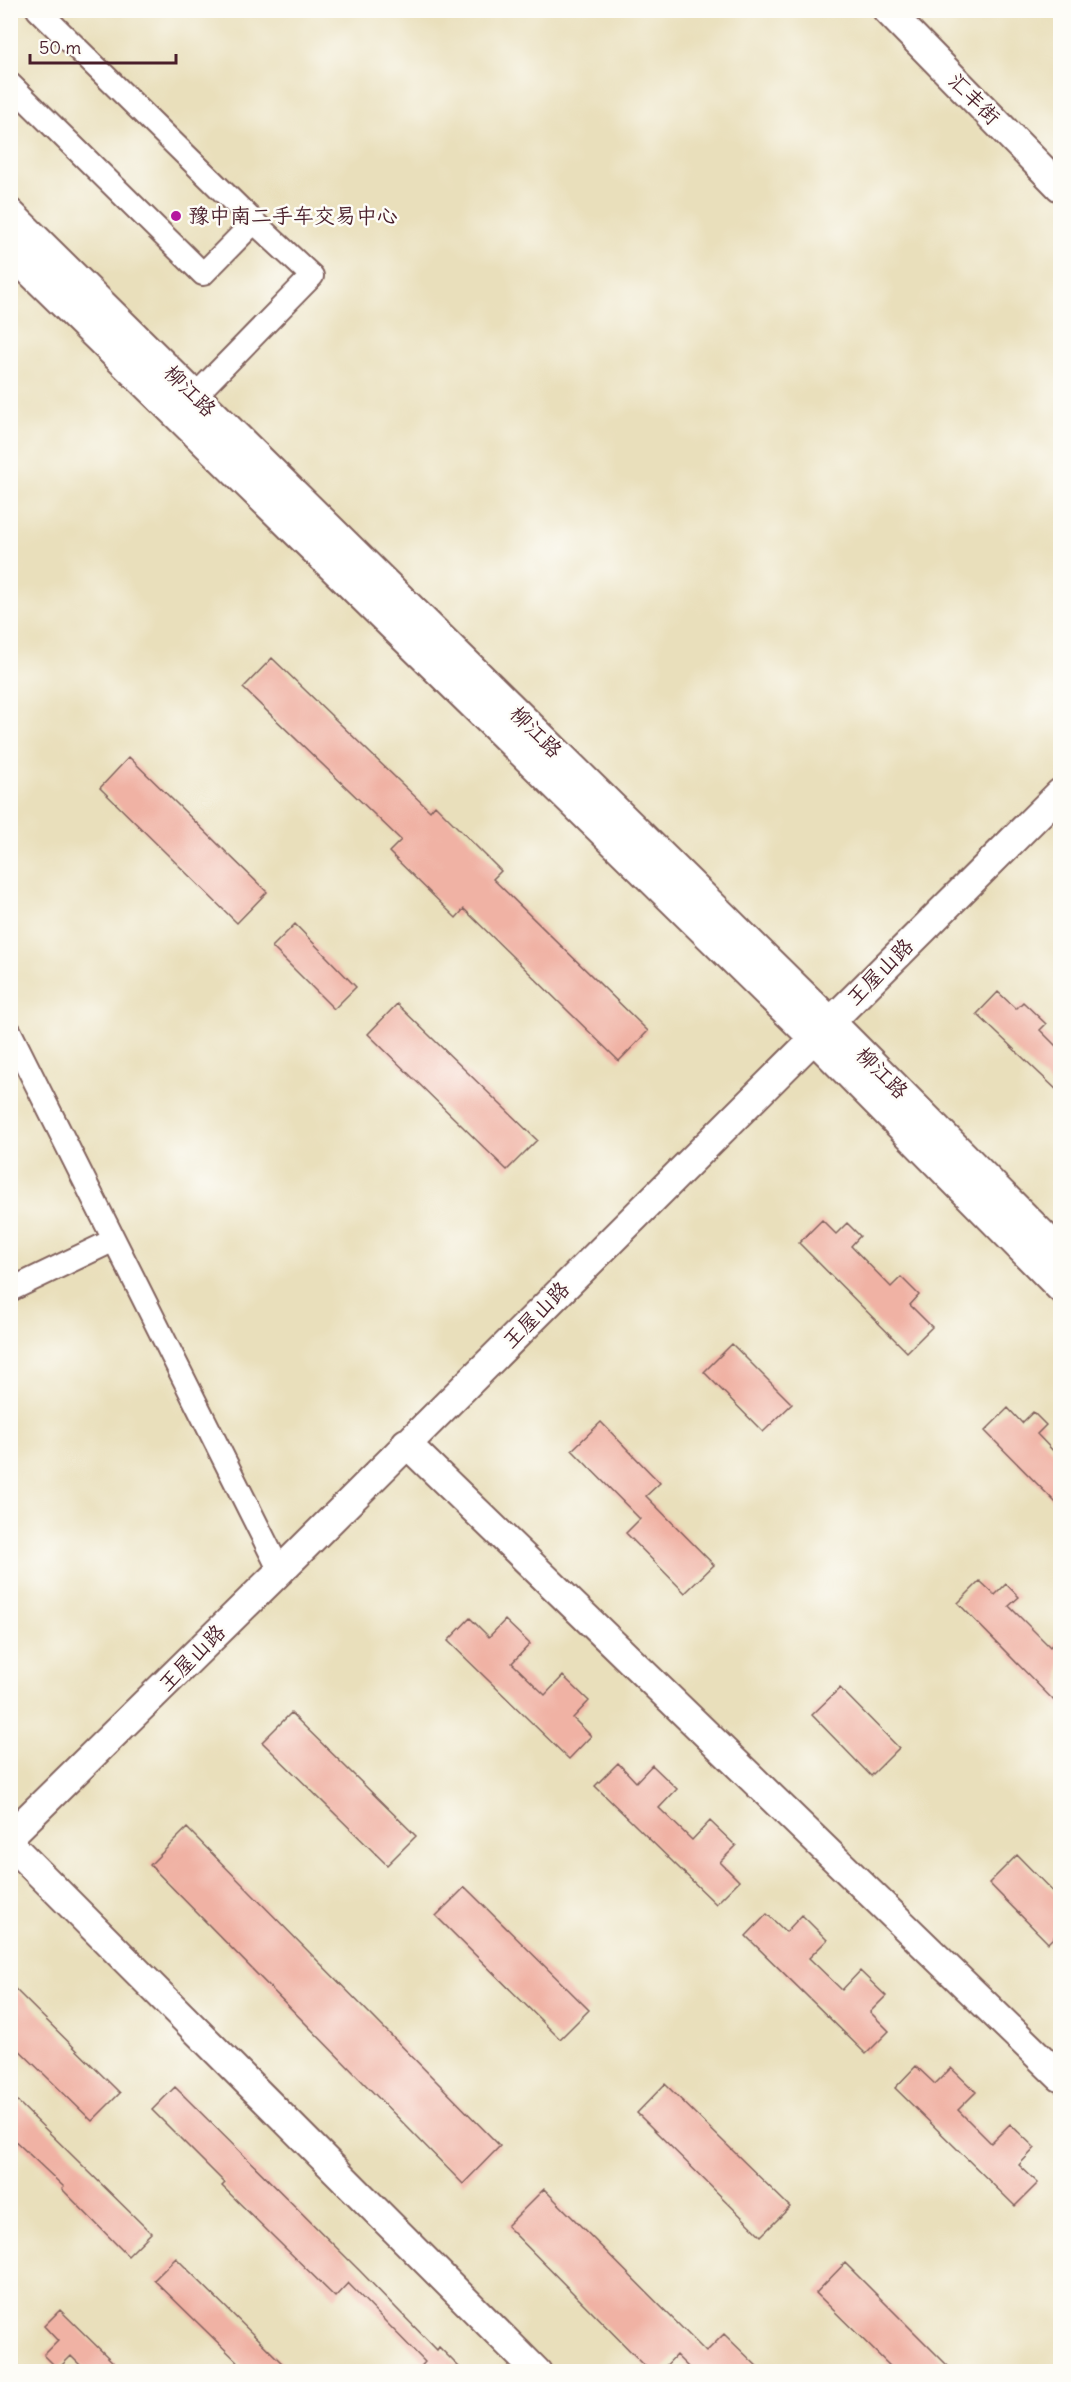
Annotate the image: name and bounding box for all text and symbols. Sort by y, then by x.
scale bar [30,27,176,65]
text: 50 m [39,36,81,59]
street label: 汇丰街 [943,67,1006,130]
place label: 豫中南二手车交易中心 [188,202,398,229]
marker: 豫中南二手车交易中心 [169,209,183,223]
street label: 柳江路 [159,359,222,422]
street label: 柳江路 [505,700,568,763]
street label: 王屋山路 [840,932,919,1011]
street label: 柳江路 [851,1041,914,1104]
street label: 王屋山路 [496,1275,575,1354]
street label: 王屋山路 [152,1618,231,1697]

